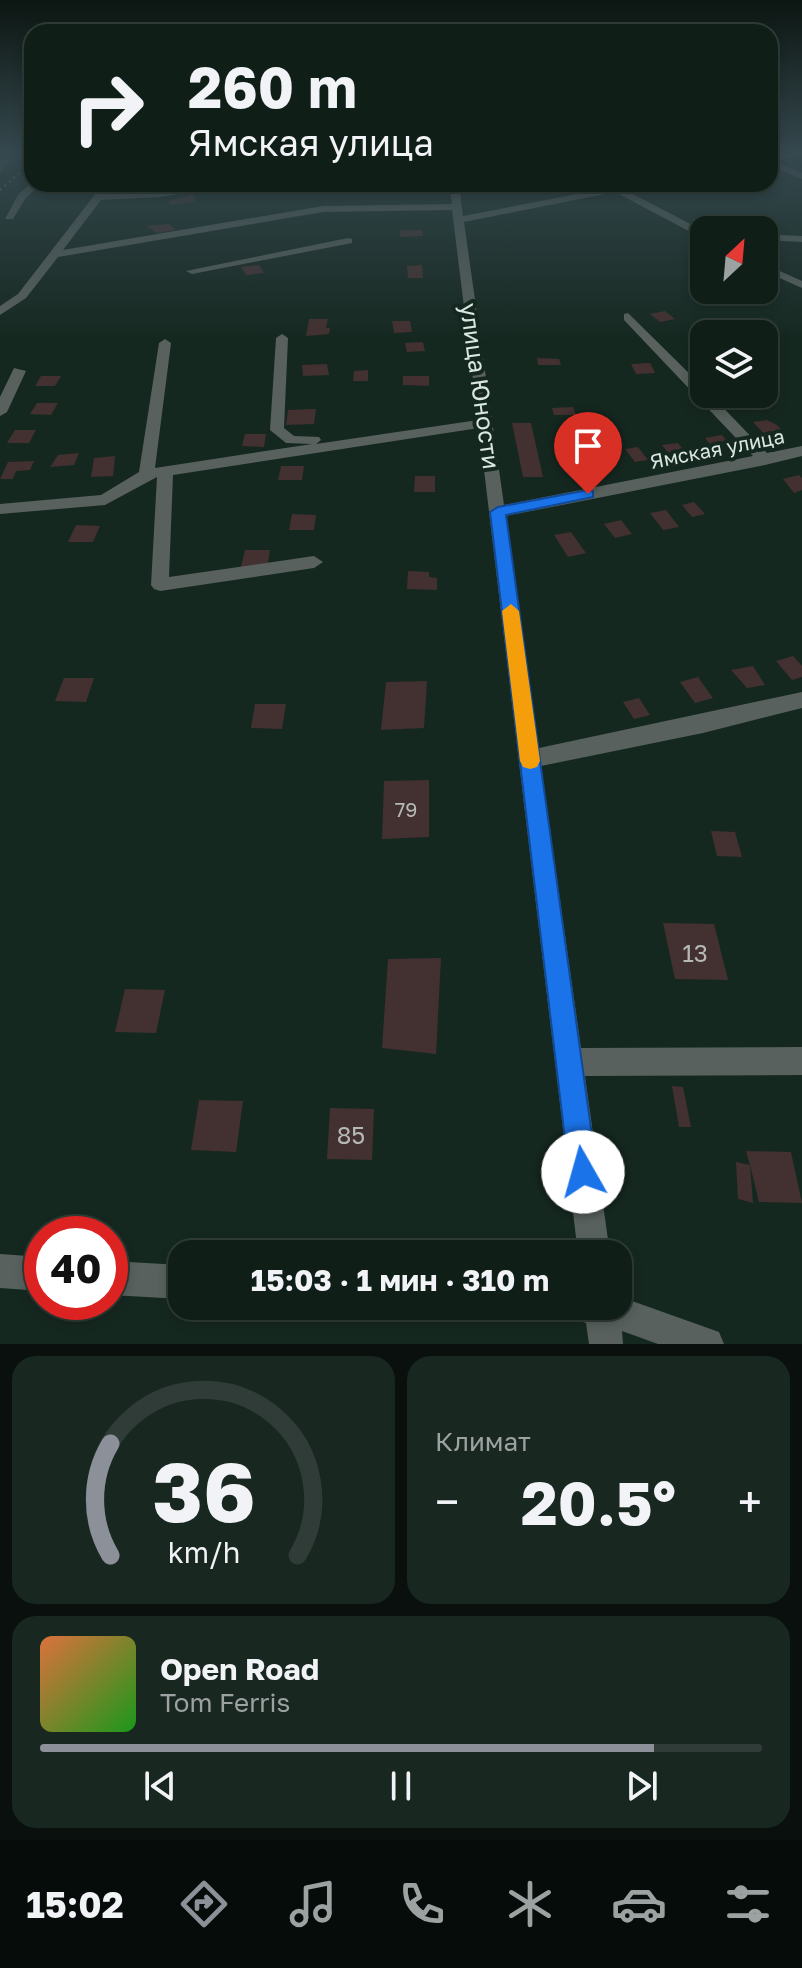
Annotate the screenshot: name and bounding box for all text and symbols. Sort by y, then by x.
text: 260 m [188,53,357,120]
icon: right [56,56,160,160]
text: Ямская улица [188,121,434,164]
north arrow [690,216,778,304]
map controls [690,216,778,408]
street label: улица Юности [455,301,507,471]
button: layers [690,320,778,408]
pin [554,412,622,494]
street label: Ямская улица [648,423,786,473]
icon: arrive [566,424,610,468]
house number: 79 [395,797,417,821]
house number: 13 [682,938,708,967]
house number: 85 [337,1120,365,1149]
position arrow [541,1130,625,1214]
speed limit sign: 40 [24,1216,128,1320]
text: 15:03 · 1 мин · 310 m [251,1262,549,1298]
text: Климат [435,1426,531,1457]
text: 36 [152,1440,255,1540]
text: 20.5° [521,1466,676,1538]
text: − [435,1475,459,1528]
text: + [738,1475,762,1528]
text: km/h [167,1535,240,1569]
text: Open Road [160,1651,319,1687]
text: Tom Ferris [160,1687,290,1718]
icon: previous [138,1764,182,1808]
icon: pause [379,1764,423,1808]
icon: next [620,1764,664,1808]
icon: directions [176,1876,232,1932]
icon: music [285,1876,341,1932]
icon: phone [394,1876,450,1932]
icon: climate [502,1876,558,1932]
icon: car [611,1876,667,1932]
icon: filters [720,1876,776,1932]
text: 15:02 [26,1883,124,1926]

